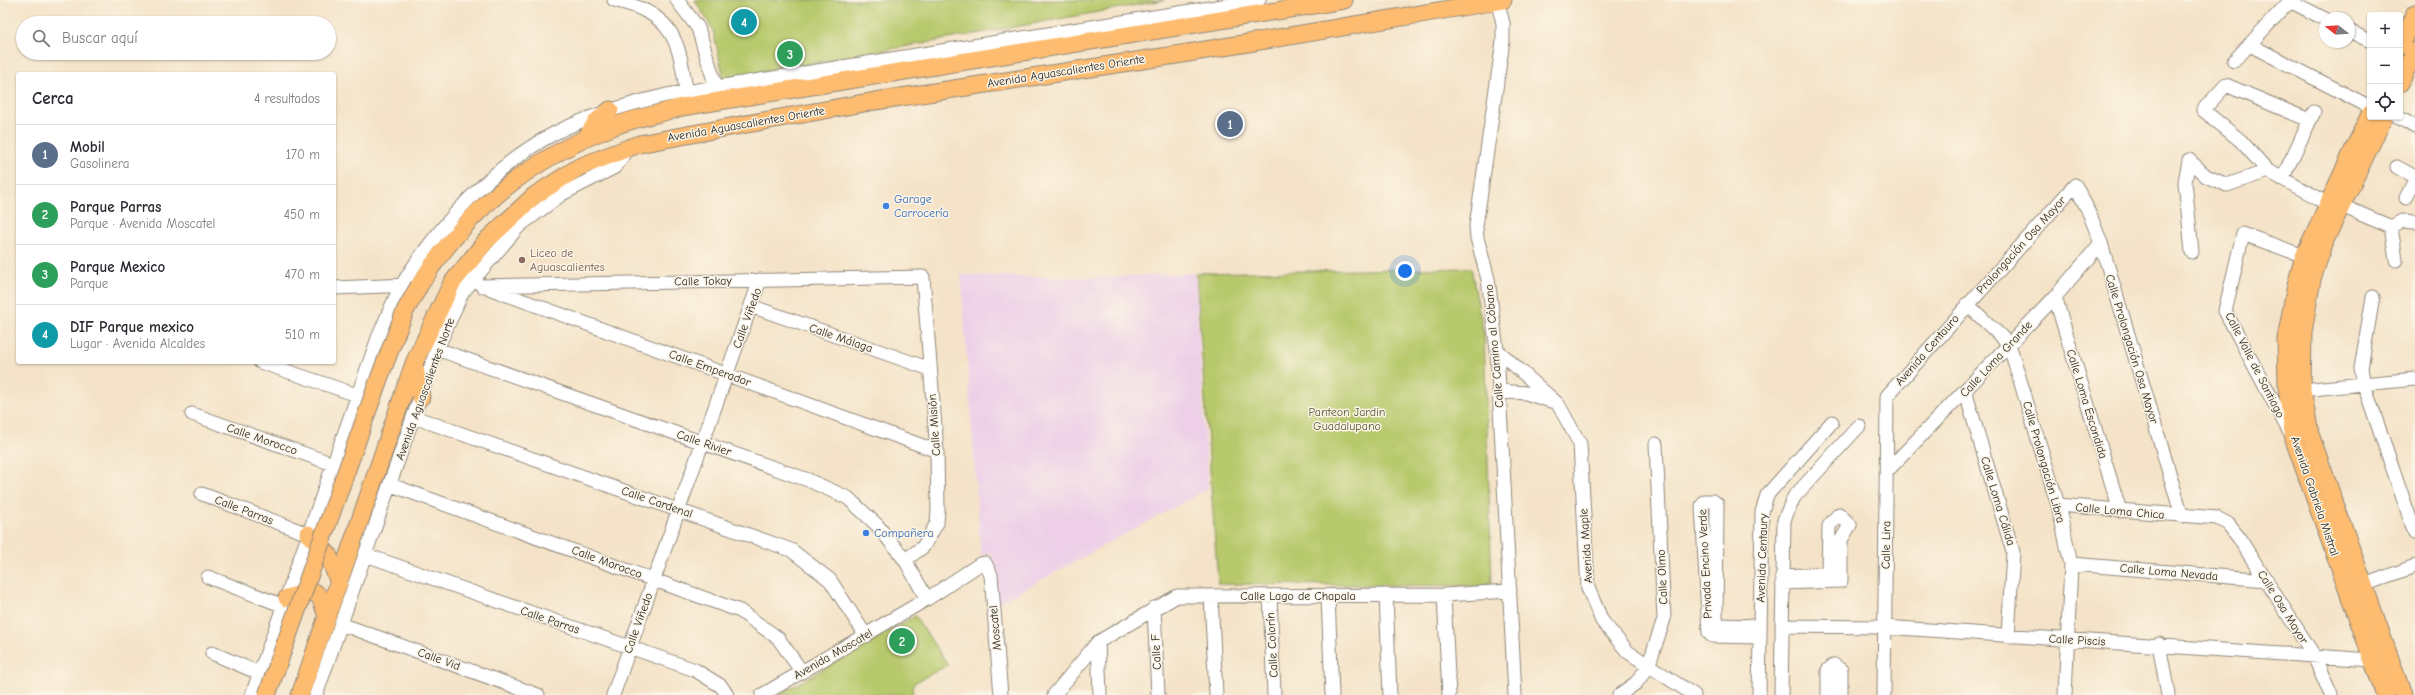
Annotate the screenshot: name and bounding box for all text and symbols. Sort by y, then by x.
pin: 4 [731,7,757,37]
north arrow [2319,12,2355,48]
map controls [2367,12,2403,120]
button: + [2367,12,2403,48]
search box [16,16,336,60]
icon: search [30,27,52,49]
text: Buscar aquí [62,29,138,47]
pin: 3 [777,39,803,69]
button: − [2367,48,2403,84]
street label: Avenida Aguascalientes Oriente [986,52,1146,90]
button: locate [2367,84,2403,120]
text: Cerca [32,89,74,108]
text: 4 resultados [254,91,320,106]
street label: Avenida Aguascalientes Oriente [666,103,826,145]
pin: 1 [1217,109,1243,139]
text: Mobil [70,138,105,156]
text: 1 [42,147,48,162]
text: 170 m [286,147,320,162]
text: Gasolinera [70,156,129,171]
place label: Garage Carrocería [894,192,949,220]
street label: Prolongación Osa Mayor [1973,193,2069,297]
text: Parque Parras [70,198,161,216]
marker: Garage Carrocería [881,201,891,211]
text: 2 [42,207,48,222]
text: 450 m [284,207,320,222]
text: Parque · Avenida Moscatel [70,216,215,231]
place label: Liceo de Aguascalientes [530,246,605,274]
marker: Liceo de Aguascalientes [517,255,527,265]
text: Parque Mexico [70,258,165,276]
your location [1395,261,1415,281]
text: 3 [42,267,48,282]
text: 470 m [285,267,320,282]
street label: Calle Tokay [674,273,732,289]
street label: Calle Prolongación Osa Mayor [2103,273,2162,426]
text: Parque [70,276,108,291]
street label: Calle Camino al Cóbano [1482,284,1506,408]
street label: Calle Viñedo [730,286,764,350]
street label: Calle Valle de Santiago [2222,310,2288,420]
street label: Avenida Centauro [1892,311,1962,389]
street label: Avenida Aguascalientes Norte [393,316,457,462]
text: DIF Parque mexico [70,318,194,336]
street label: Calle Loma Grande [1957,318,2035,400]
street label: Calle Málaga [807,321,875,355]
text: 4 [42,327,48,342]
text: 510 m [285,327,320,342]
text: Lugar · Avenida Alcaldes [70,336,205,351]
street label: Calle Emperador [667,347,753,389]
street label: Calle Loma Escondida [2064,348,2110,460]
street label: Calle Misión [925,393,943,457]
street label: Calle Prolongación Libra [2020,400,2068,524]
park label: Panteon Jardin Guadalupano [1309,405,1385,433]
street label: Calle Morocco [225,420,299,458]
street label: Calle Rivier [675,427,734,459]
street label: Avenida Gabriela Mistral [2288,434,2342,558]
street label: Calle Loma Cálida [1978,455,2018,547]
street label: Calle Cardenal [619,483,695,521]
street label: Calle Parras [213,492,275,528]
street label: Calle Loma Chica [2075,500,2165,522]
street label: Avenida Maple [1576,508,1596,584]
street label: Privada Encino Verde [1695,509,1715,619]
street label: Avenida Centaury [1753,513,1771,603]
street label: Calle Lira [1879,521,1893,569]
place label: Compañera [874,526,934,540]
marker: Compañera [861,528,871,538]
street label: Calle Morocco [570,543,644,581]
street label: Calle Olmo [1654,549,1670,605]
street label: Calle Loma Nevada [2119,561,2219,583]
street label: Calle Osa Mayor [2255,568,2311,647]
street label: Calle Lago de Chapala [1240,589,1356,603]
street label: Calle Viñedo [621,591,655,655]
street label: Calle Parras [519,603,581,637]
street label: Moscatel [986,605,1004,651]
street label: Calle Colorín [1263,612,1281,678]
street label: Avenida Moscatel [791,626,875,682]
pin: 2 [889,626,915,656]
street label: Calle Piscis [2048,632,2106,648]
street label: Calle F [1148,634,1164,670]
street label: Calle Vid [416,645,462,673]

